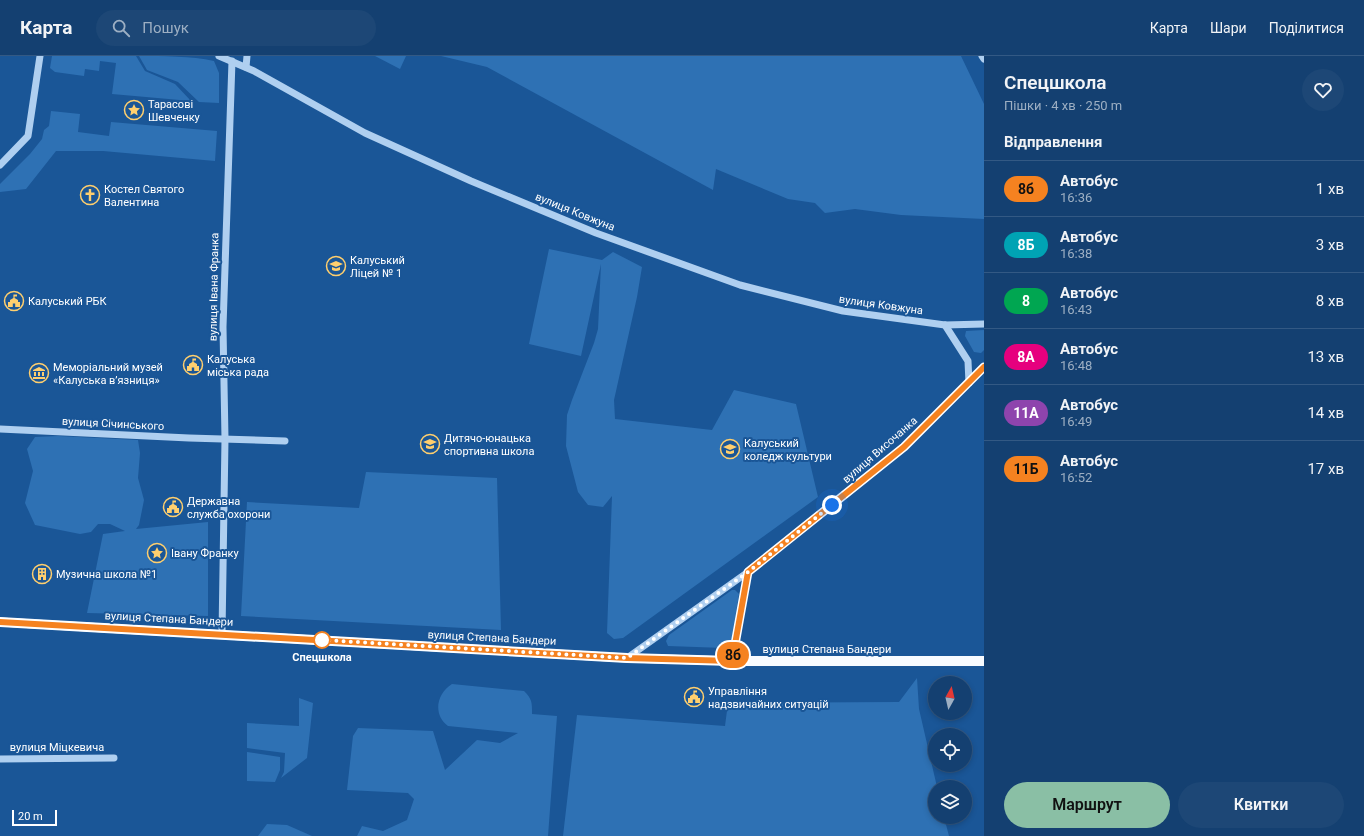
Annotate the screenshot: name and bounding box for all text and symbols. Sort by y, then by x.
search box [96,10,376,46]
text: Карта [20,16,72,39]
icon: search [110,17,132,39]
text: Пошук [142,19,189,37]
text: Карта [1150,20,1188,36]
text: Шари [1210,20,1247,36]
text: Поділитися [1269,20,1344,36]
button: heart [1302,69,1344,111]
text: Спецшкола [1004,71,1106,94]
place label: Тарасові Шевченку [148,98,201,124]
text: Пішки · 4 хв · 250 m [1004,98,1122,113]
place icon: Тарасові Шевченку [123,99,145,121]
text: Відправлення [1004,133,1102,151]
text: Автобус [1060,172,1118,190]
text: 1 хв [1316,180,1344,198]
text: 8б [1018,181,1034,197]
place label: Костел Святого Валентина [104,183,184,209]
church icon: Костел Святого Валентина [79,184,101,206]
street label: вулиця Ковжуна [533,190,617,234]
text: 16:36 [1060,190,1092,205]
text: Автобус [1060,228,1118,246]
street label: вулиця Івана Франка [207,233,221,341]
text: 3 хв [1316,236,1344,254]
text: 8Б [1018,237,1034,253]
text: 16:38 [1060,246,1092,261]
place label: Калуський Ліцей № 1 [350,254,405,280]
school or university icon: Калуський Ліцей № 1 [325,255,347,277]
text: Автобус [1060,284,1118,302]
public building icon: Калуський РБК [3,290,25,312]
text: 8 хв [1316,292,1344,310]
street label: вулиця Ковжуна [838,293,924,317]
text: 8 [1022,293,1030,309]
place label: Калуський РБК [28,295,108,308]
text: 16:43 [1060,302,1092,317]
text: Автобус [1060,340,1118,358]
text: 13 хв [1307,348,1344,366]
text: 8А [1017,349,1035,365]
place label: Калуська міська рада [207,353,269,379]
public building icon: Калуська міська рада [182,354,204,376]
text: 16:48 [1060,358,1092,373]
place label: Меморіальний музей «Калуська в’язниця» [53,361,163,387]
museum icon: Меморіальний музей «Калуська в’язниця» [28,362,50,384]
text: Автобус [1060,396,1118,414]
text: 14 хв [1307,404,1344,422]
text: 11А [1013,405,1039,421]
street label: вулиця Височанка [840,414,920,486]
text: 16:49 [1060,414,1092,429]
street label: вулиця Січинського [62,415,164,433]
place label: Дитячо-юнацька спортивна школа [444,432,534,458]
school or university icon: Дитячо-юнацька спортивна школа [419,433,441,455]
place label: Калуський коледж культури [744,437,832,463]
school or university icon: Калуський коледж культури [719,438,741,460]
text: Автобус [1060,452,1118,470]
text: 17 хв [1307,460,1344,478]
text: 11Б [1014,461,1038,477]
text: 16:52 [1060,470,1092,485]
place label: Державна служба охорони [187,495,270,521]
your location [822,495,842,515]
public building icon: Державна служба охорони [162,496,184,518]
place icon: Івану Франку [146,542,168,564]
place label: Івану Франку [171,547,239,560]
building icon: Музична школа №1 [31,563,53,585]
place label: Музична школа №1 [56,568,157,581]
street label: вулиця Степана Бандери [104,609,234,629]
street label: вулиця Степана Бандери [427,628,557,648]
marker: Спецшкола [313,631,331,649]
line badge: 8б [715,642,751,668]
street label: вулиця Степана Бандери [763,643,891,656]
text: 8б [725,647,741,663]
place label: Спецшкола [292,651,352,664]
north arrow [928,676,972,720]
map controls [928,676,972,824]
place label: Управління надзвичайних ситуацій [708,685,829,711]
public building icon: Управління надзвичайних ситуацій [683,686,705,708]
button: locate [928,728,972,772]
street label: вулиця Міцкевича [10,741,104,754]
button: layers [928,780,972,824]
button: Маршрут [1004,782,1170,828]
button: Квитки [1178,782,1344,828]
scale bar [12,808,57,827]
text: 20 m [18,810,43,823]

